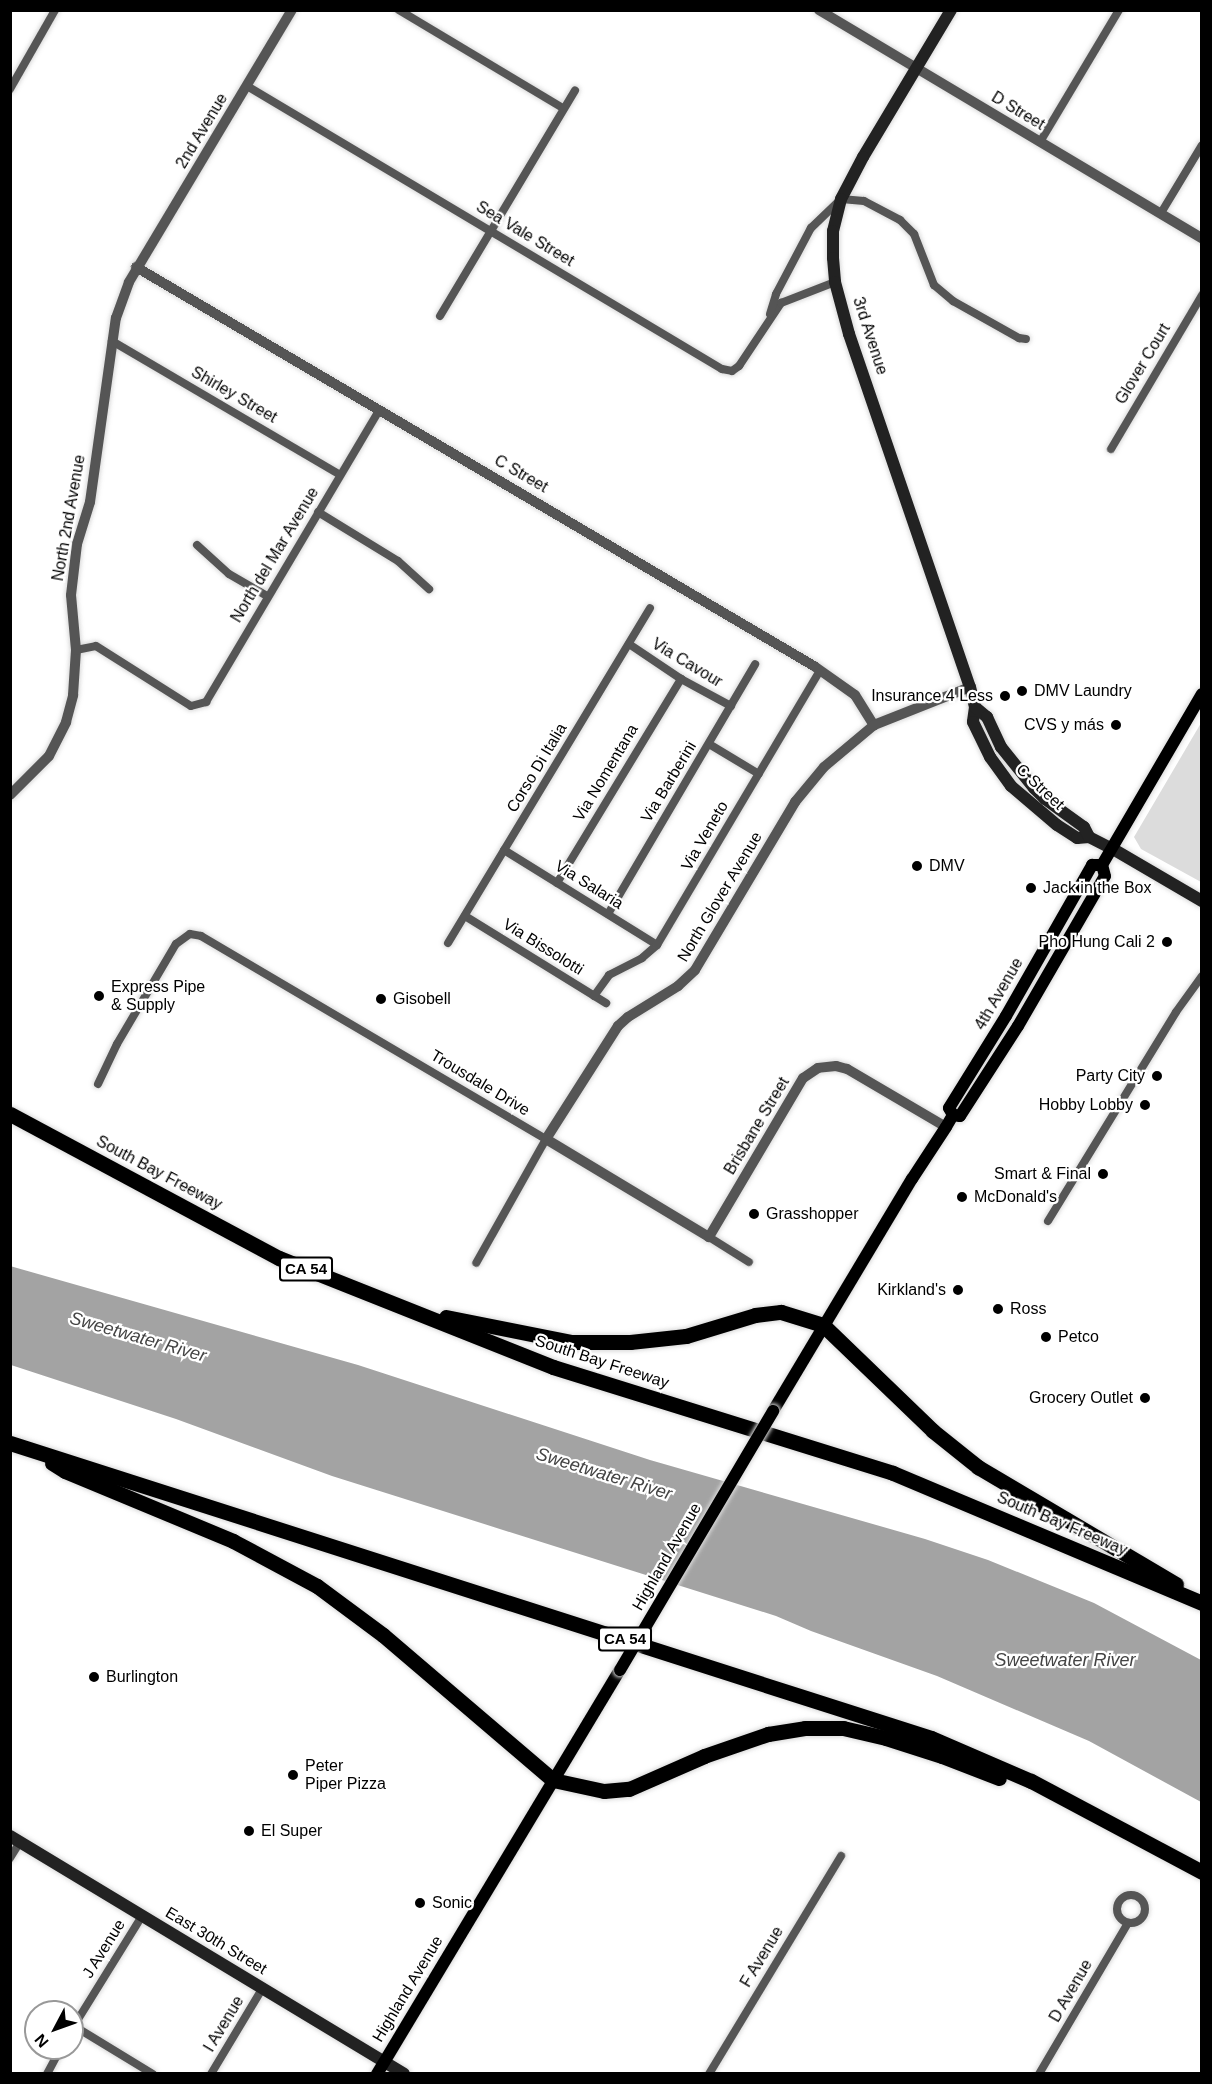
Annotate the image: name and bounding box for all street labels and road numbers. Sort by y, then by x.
street label: D Street [988,88,1048,134]
street label: 2nd Avenue [172,90,232,172]
street label: Sea Vale Street [473,197,577,271]
street label: 3rd Avenue [848,294,892,378]
street label: Glover Court [1111,320,1175,408]
street label: Shirley Street [188,363,280,427]
street label: C Street [491,451,551,497]
street label: North 2nd Avenue [48,453,90,583]
street label: North del Mar Avenue [227,483,323,627]
street label: Via Cavour [648,634,726,692]
street label: Corso Di Italia [503,720,571,816]
street label: Via Nomentana [569,721,643,825]
street label: Via Barberini [637,738,701,826]
street label: C Street [1012,760,1068,814]
street label: Via Veneto [677,798,733,874]
street label: North Glover Avenue [673,828,767,966]
street label: Via Salaria [551,856,627,914]
street label: Via Bissolotti [499,915,587,979]
street label: 4th Avenue [971,954,1027,1034]
street label: Trousdale Drive [427,1046,533,1120]
street label: Brisbane Street [720,1074,794,1178]
street label: South Bay Freeway [93,1132,225,1214]
road number: CA 54 [278,1257,334,1281]
street label: South Bay Freeway [533,1331,671,1393]
street label: South Bay Freeway [994,1488,1130,1560]
street label: Highland Avenue [628,1500,706,1614]
road number: CA 54 [596,1627,654,1651]
street label: East 30th Street [162,1903,270,1979]
street label: J Avenue [78,1916,130,1982]
street label: F Avenue [736,1923,788,1991]
street label: Highland Avenue [368,1932,448,2046]
street label: D Avenue [1045,1956,1097,2026]
street label: I Avenue [200,1992,248,2056]

